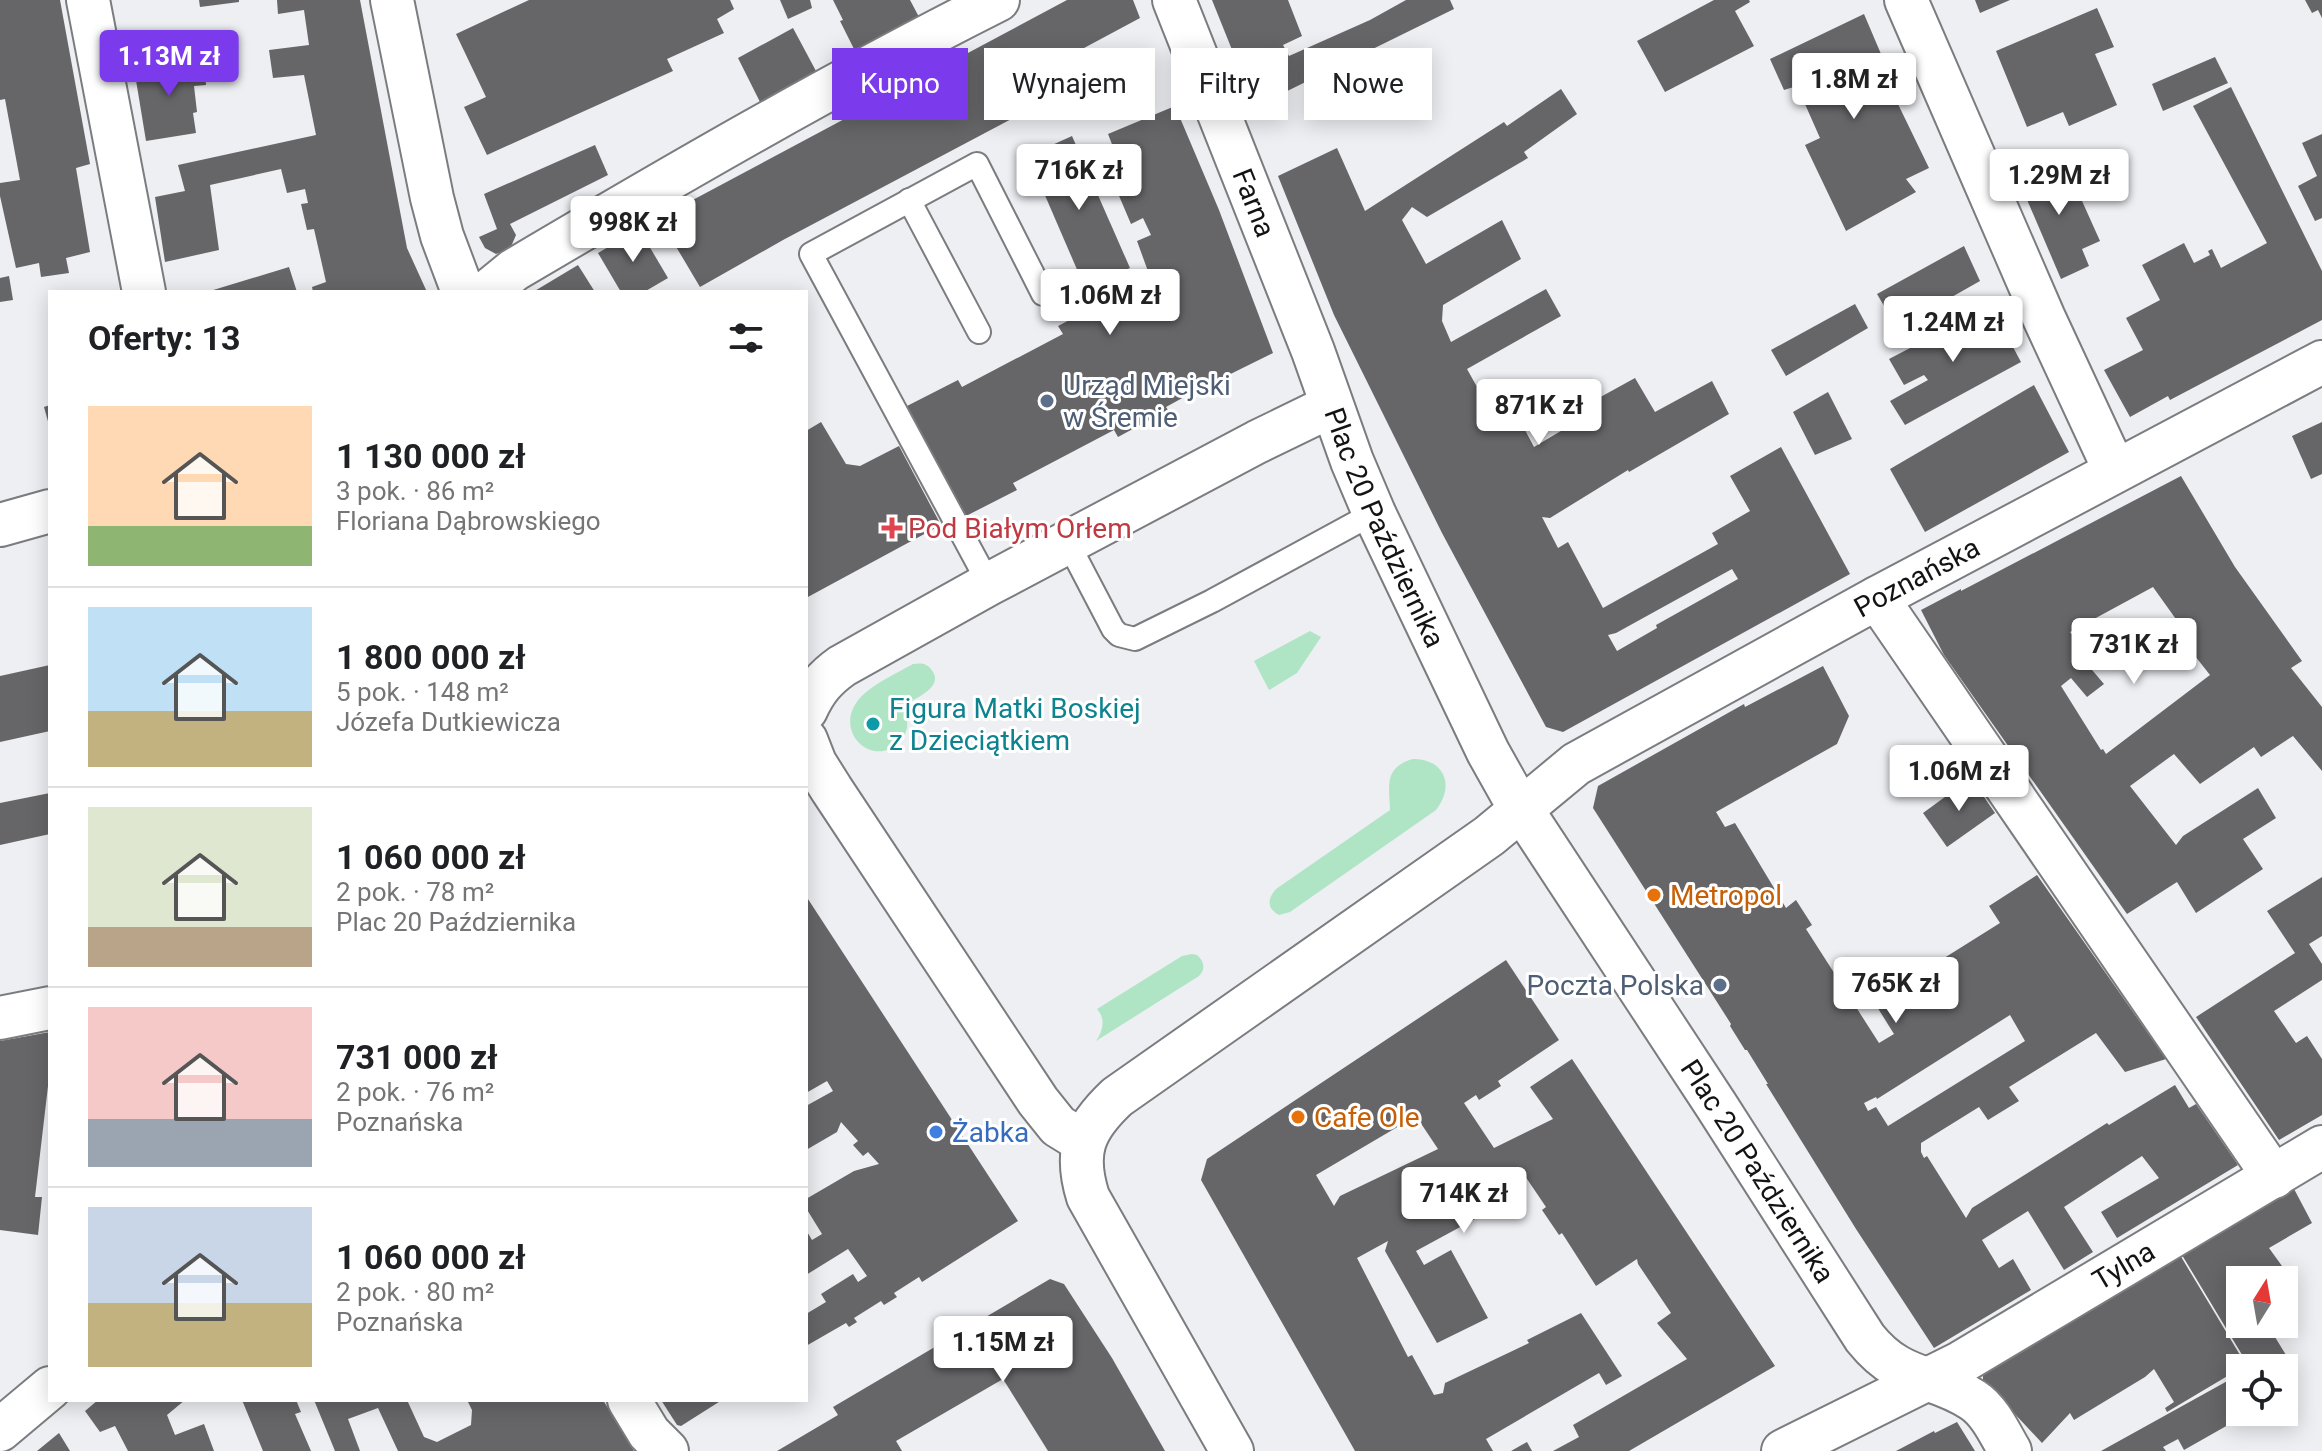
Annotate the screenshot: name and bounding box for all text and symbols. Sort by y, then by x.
pin: 1.13M zł [86,30,252,98]
text: 1.13M zł [118,41,220,71]
chip: Kupno [832,48,968,120]
chip: Wynajem [984,48,1155,120]
chip: Filtry [1171,48,1288,120]
chip: Nowe [1304,48,1432,120]
pin: 1.8M zł [1780,53,1928,121]
text: 1.8M zł [1810,64,1898,94]
pin: 716K zł [1005,144,1153,212]
pin: 1.29M zł [1976,149,2142,217]
text: 716K zł [1035,155,1123,185]
text: 1.29M zł [2008,160,2110,190]
street label: Farna [1225,164,1282,242]
pin: 998K zł [559,196,707,264]
text: 998K zł [589,207,677,237]
pin: 1.06M zł [1027,269,1193,337]
text: 1.06M zł [1059,280,1161,310]
pin: 1.24M zł [1870,296,2036,364]
text: 1.24M zł [1902,307,2004,337]
icon: filters [724,316,768,360]
text: Oferty: 13 [88,318,241,358]
place label: Urząd Miejski w Śremie [1063,369,1231,434]
pin: 871K zł [1465,379,1613,447]
text: 871K zł [1495,390,1583,420]
marker: Urząd Miejski w Śremie [1038,392,1056,410]
street label: Plac 20 Października [1317,403,1452,653]
text: 1 130 000 zł [336,436,526,476]
icon: home [152,438,248,534]
text: 3 pok. · 86 m² [336,476,494,506]
text: Floriana Dąbrowskiego [336,506,601,536]
place label: Pod Białym Orłem [908,512,1132,545]
marker: Pod Białym Orłem [883,519,901,537]
street label: Poznańska [1849,531,1985,624]
pin: 731K zł [2060,618,2208,686]
text: 731K zł [2090,629,2178,659]
text: 1 800 000 zł [336,637,526,677]
icon: home [152,639,248,735]
text: 5 pok. · 148 m² [336,677,509,707]
place label: Figura Matki Boskiej z Dzieciątkiem [889,692,1141,757]
text: Józefa Dutkiewicza [336,707,561,737]
marker: Figura Matki Boskiej z Dzieciątkiem [864,715,882,733]
pin: 1.06M zł [1876,745,2042,813]
text: 1.06M zł [1908,756,2010,786]
text: 1 060 000 zł [336,837,526,877]
icon: home [152,839,248,935]
text: 2 pok. · 78 m² [336,877,494,907]
place label: Metropol [1670,879,1782,912]
marker: Metropol [1645,886,1663,904]
text: Plac 20 Października [336,907,576,937]
pin: 765K zł [1822,957,1970,1025]
text: 765K zł [1852,968,1940,998]
place label: Poczta Polska [1527,969,1704,1002]
marker: Poczta Polska [1711,976,1729,994]
text: 731 000 zł [336,1037,498,1077]
icon: home [152,1039,248,1135]
street label: Plac 20 Października [1674,1053,1841,1289]
text: 2 pok. · 76 m² [336,1077,494,1107]
place label: Cafe Ole [1314,1101,1420,1134]
text: Poznańska [336,1107,463,1137]
marker: Cafe Ole [1289,1108,1307,1126]
place label: Żabka [952,1116,1029,1149]
marker: Żabka [927,1123,945,1141]
pin: 714K zł [1390,1167,1538,1235]
text: 714K zł [1420,1178,1508,1208]
street label: Tylna [2087,1235,2161,1297]
text: 1 060 000 zł [336,1237,526,1277]
icon: home [152,1239,248,1335]
north arrow [2226,1266,2298,1338]
map controls [2226,1266,2298,1426]
text: 2 pok. · 80 m² [336,1277,494,1307]
text: Poznańska [336,1307,463,1337]
pin: 1.15M zł [920,1316,1086,1384]
text: 1.15M zł [952,1327,1054,1357]
button: locate [2226,1354,2298,1426]

